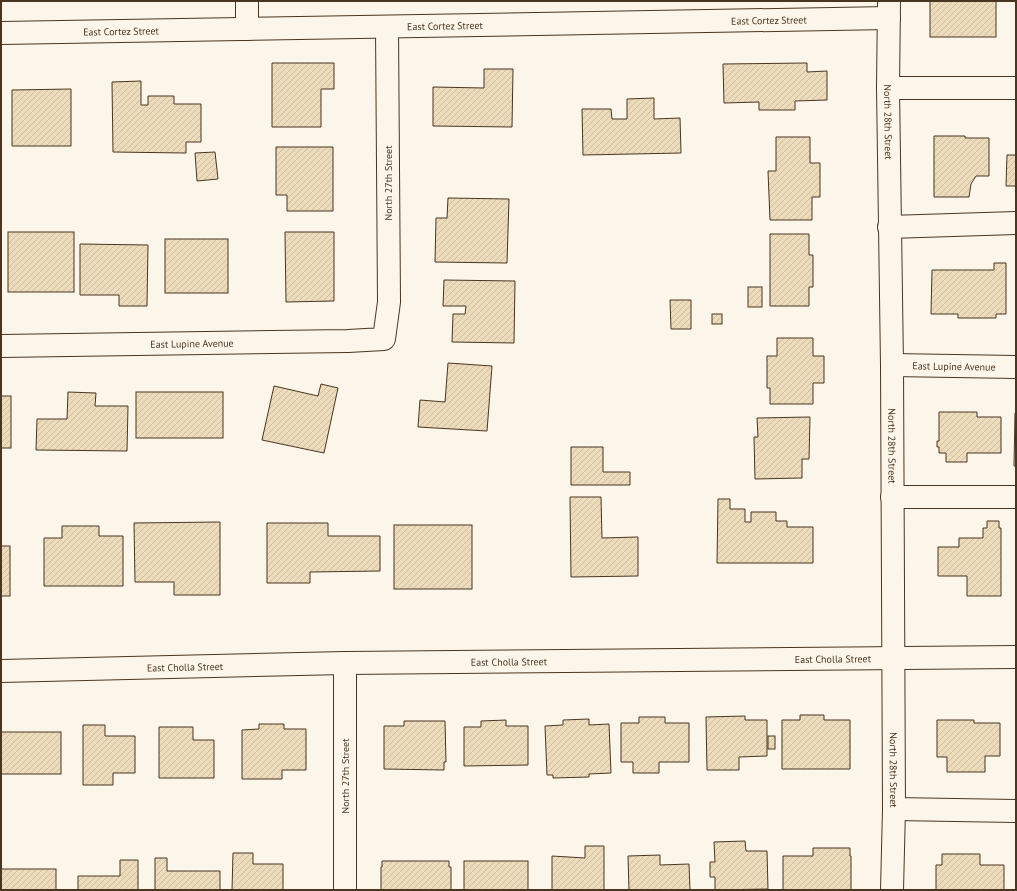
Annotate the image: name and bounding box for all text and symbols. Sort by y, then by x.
street label: East Cortez Street [731,13,807,28]
street label: East Cortez Street [407,19,484,33]
street label: East Cortez Street [83,24,160,39]
street label: North 28th Street [881,84,895,160]
street label: North 27th Street [382,145,395,221]
street label: East Lupine Avenue [150,337,234,351]
street label: East Lupine Avenue [912,359,996,374]
street label: North 28th Street [885,408,899,484]
street label: East Cholla Street [795,652,872,666]
street label: East Cholla Street [471,655,548,669]
street label: East Cholla Street [147,660,224,675]
street label: North 28th Street [887,732,900,808]
street label: North 27th Street [339,738,352,814]

